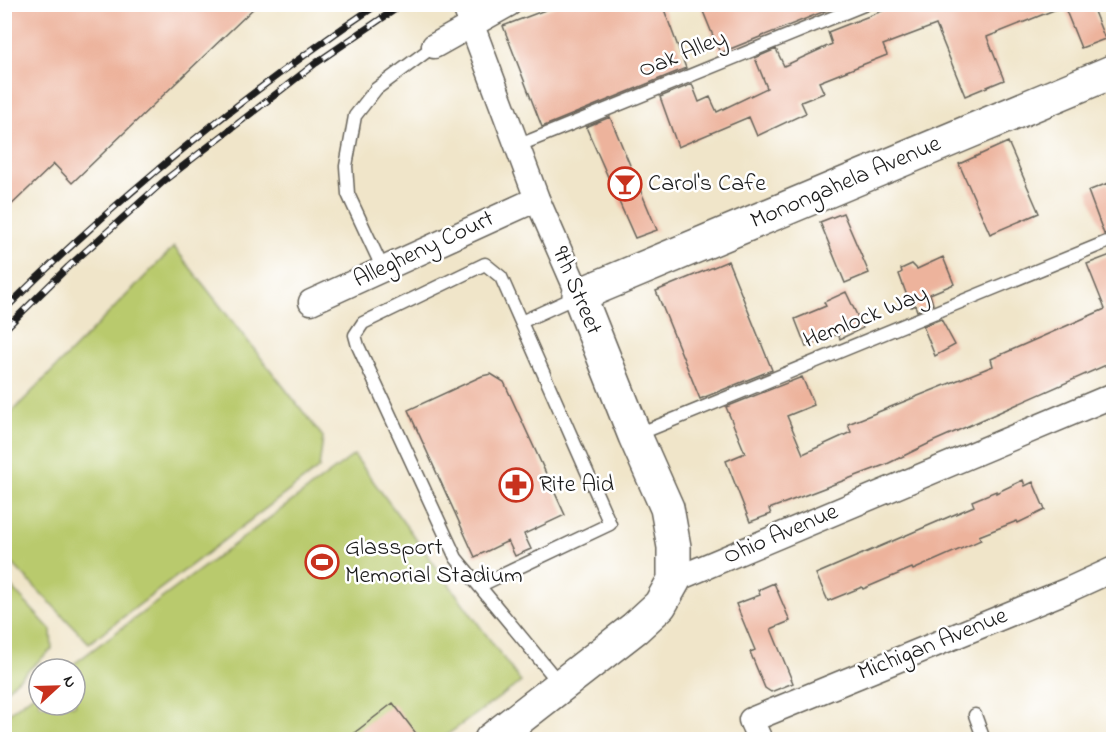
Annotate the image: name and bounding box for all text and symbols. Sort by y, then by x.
street label: Oak Alley [634,22,733,89]
street label: Monongahela Avenue [745,127,947,239]
bar icon: Carol's Cafe [607,166,643,202]
place label: Carol's Cafe [648,167,766,202]
street label: Allegheny Court [348,202,501,299]
street label: 9th Street [542,241,610,341]
street label: Hemlock Way [798,277,934,360]
pharmacy icon: Rite Aid [498,467,534,503]
place label: Rite Aid [539,468,615,503]
street label: Ohio Avenue [718,495,844,575]
place label: Glassport Memorial Stadium [345,531,523,594]
sports icon: Glassport Memorial Stadium [304,544,340,580]
street label: Michigan Avenue [853,599,1013,691]
north arrow [27,657,87,717]
text: N [56,673,82,692]

